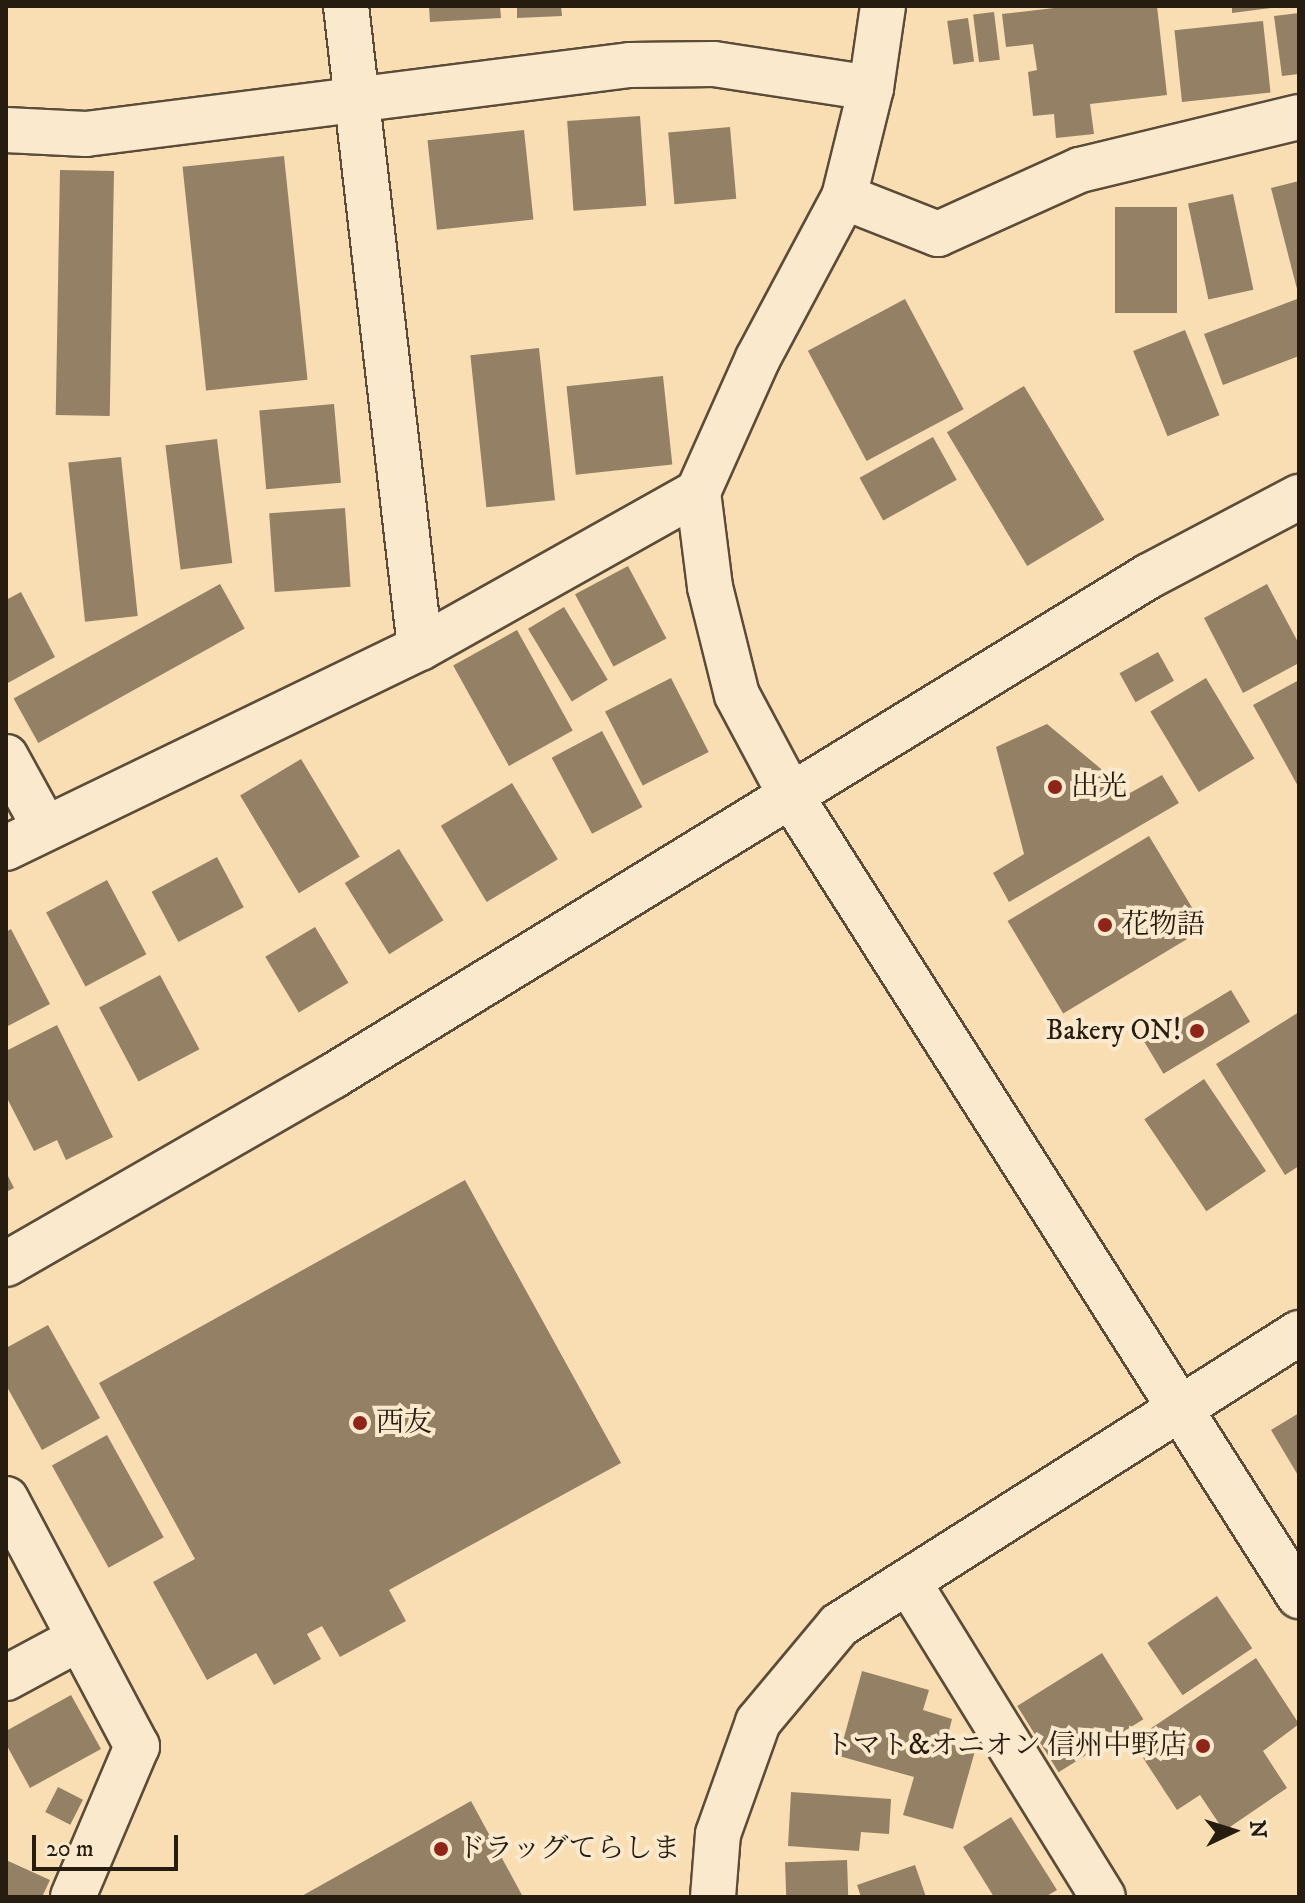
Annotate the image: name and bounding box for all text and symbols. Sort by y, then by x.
place label: 出光 [1071,770,1127,804]
marker: 出光 [1046,778,1064,796]
place label: 花物語 [1121,908,1205,942]
marker: 花物語 [1096,916,1114,934]
place label: Bakery ON! [1046,1014,1181,1048]
marker: Bakery ON! [1188,1022,1206,1040]
place label: 西友 [376,1406,432,1440]
marker: 西友 [351,1414,369,1432]
place label: トマト&オニオン 信州中野店 [823,1729,1187,1763]
marker: トマト&オニオン 信州中野店 [1194,1737,1212,1755]
north arrow [1193,1791,1273,1871]
scale bar [36,1819,182,1869]
text: N [1243,1819,1272,1839]
place label: ドラッグてらしま [457,1832,681,1866]
text: 20 m [46,1834,94,1864]
marker: ドラッグてらしま [432,1840,450,1858]

